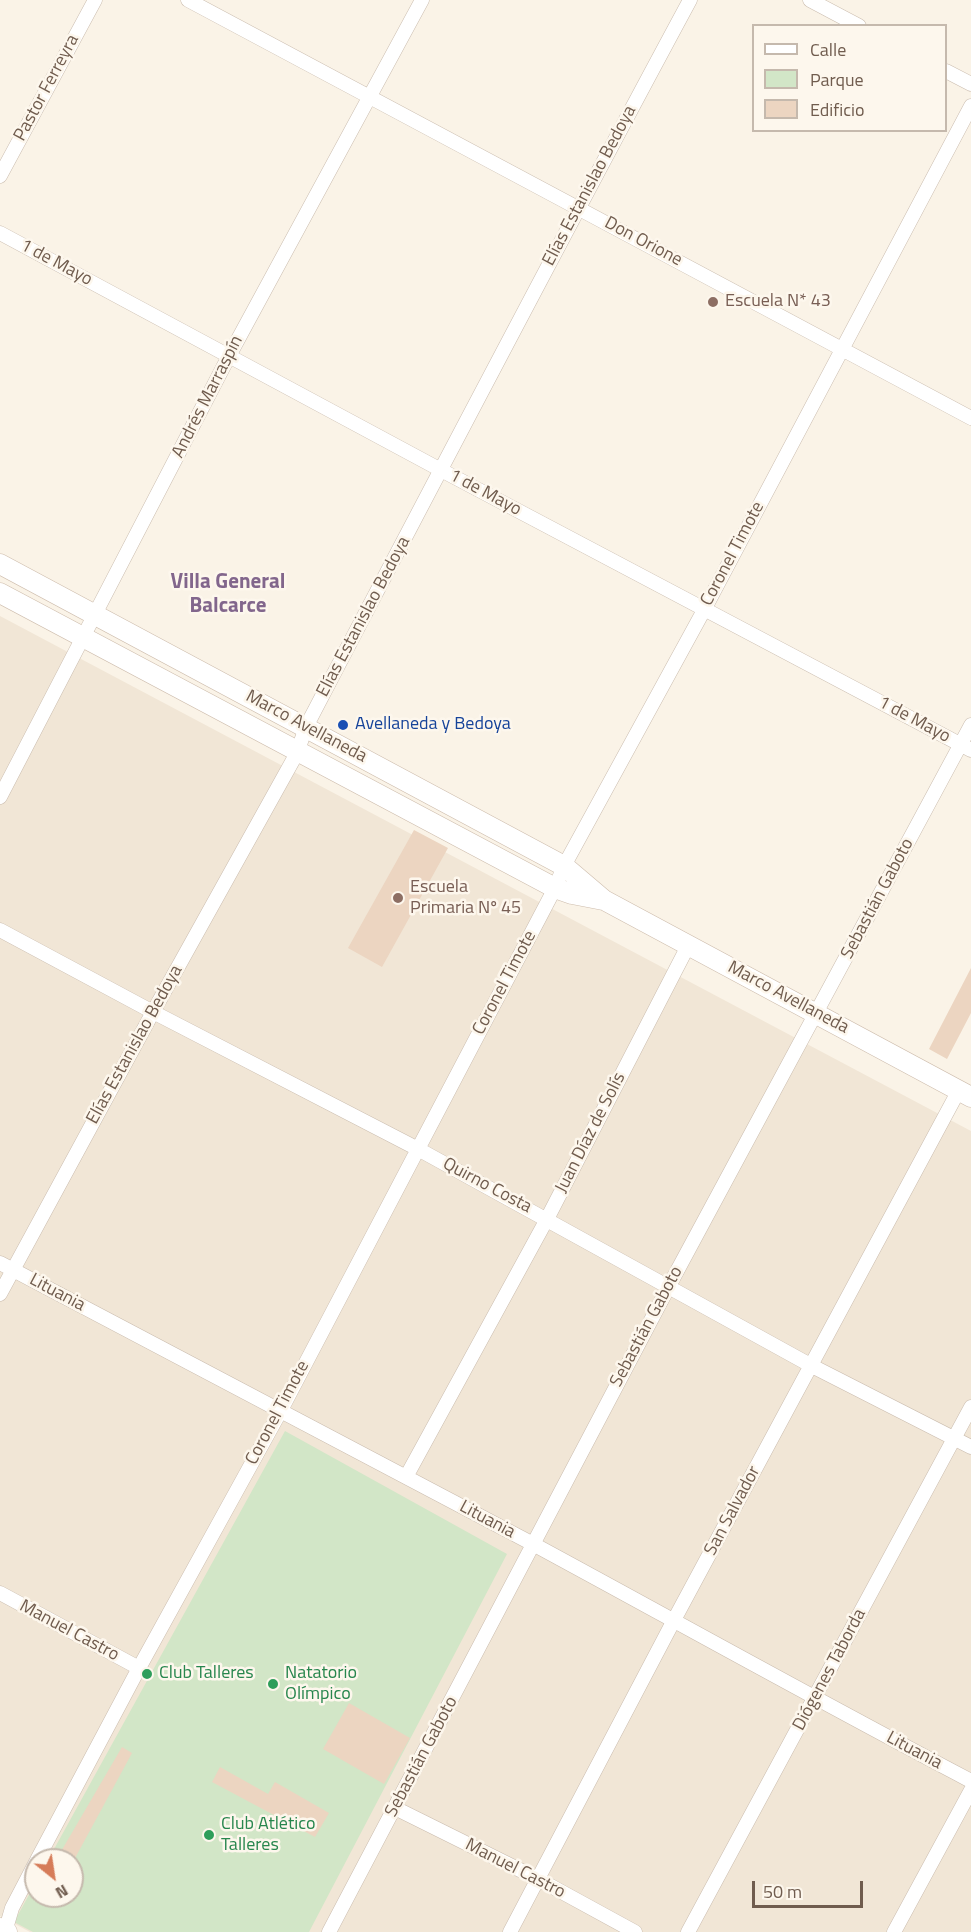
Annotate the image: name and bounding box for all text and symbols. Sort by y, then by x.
legend [752,24,947,132]
street label: Pastor Ferreyra [10,31,84,145]
text: Calle [810,36,846,63]
text: Parque [810,66,864,93]
text: Edificio [810,96,864,123]
street label: Elías Estanislao Bedoya [539,102,641,270]
street label: Don Orione [600,212,686,272]
street label: 1 de Mayo [16,235,96,291]
place label: Escuela N* 43 [725,291,831,313]
marker: Escuela N* 43 [706,295,720,309]
street label: Andrés Marraspín [168,332,248,462]
street label: 1 de Mayo [445,465,525,521]
street label: Coronel Timote [697,498,769,610]
street label: Elías Estanislao Bedoya [313,533,415,701]
district label: Villa General Balcarce [171,570,285,620]
street label: Marco Avellaneda [242,686,370,768]
street label: 1 de Mayo [874,692,954,748]
place label: Avellaneda y Bedoya [355,714,511,736]
marker: Avellaneda y Bedoya [336,718,350,732]
street label: Sebastián Gaboto [837,835,919,963]
place label: Escuela Primaria Nº 45 [410,877,521,920]
marker: Escuela Primaria Nº 45 [391,891,405,905]
street label: Coronel Timote [469,927,541,1039]
street label: Marco Avellaneda [724,957,852,1039]
street label: Elías Estanislao Bedoya [82,962,188,1128]
street label: Juan Díaz de Solís [551,1069,631,1197]
street label: Quirno Costa [439,1154,535,1218]
street label: Sebastián Gaboto [606,1263,688,1391]
street label: Lituania [25,1269,89,1317]
street label: Coronel Timote [242,1357,314,1469]
street label: San Salvador [700,1463,766,1559]
street label: Lituania [455,1496,519,1544]
street label: Manuel Castro [16,1596,122,1666]
street label: Diógenes Taborda [789,1605,871,1735]
place label: Club Talleres [159,1663,254,1685]
place label: Natatorio Olímpico [285,1663,357,1706]
marker: Club Talleres [140,1667,154,1681]
marker: Natatorio Olímpico [266,1677,280,1691]
street label: Sebastián Gaboto [381,1693,463,1821]
street label: Lituania [882,1727,946,1775]
place label: Club Atlético Talleres [221,1814,315,1856]
marker: Club Atlético Talleres [202,1828,216,1842]
street label: Manuel Castro [461,1834,569,1904]
north arrow [24,1848,84,1908]
scale bar [755,1869,866,1907]
text: 50 m [763,1878,802,1905]
text: N [51,1879,73,1905]

